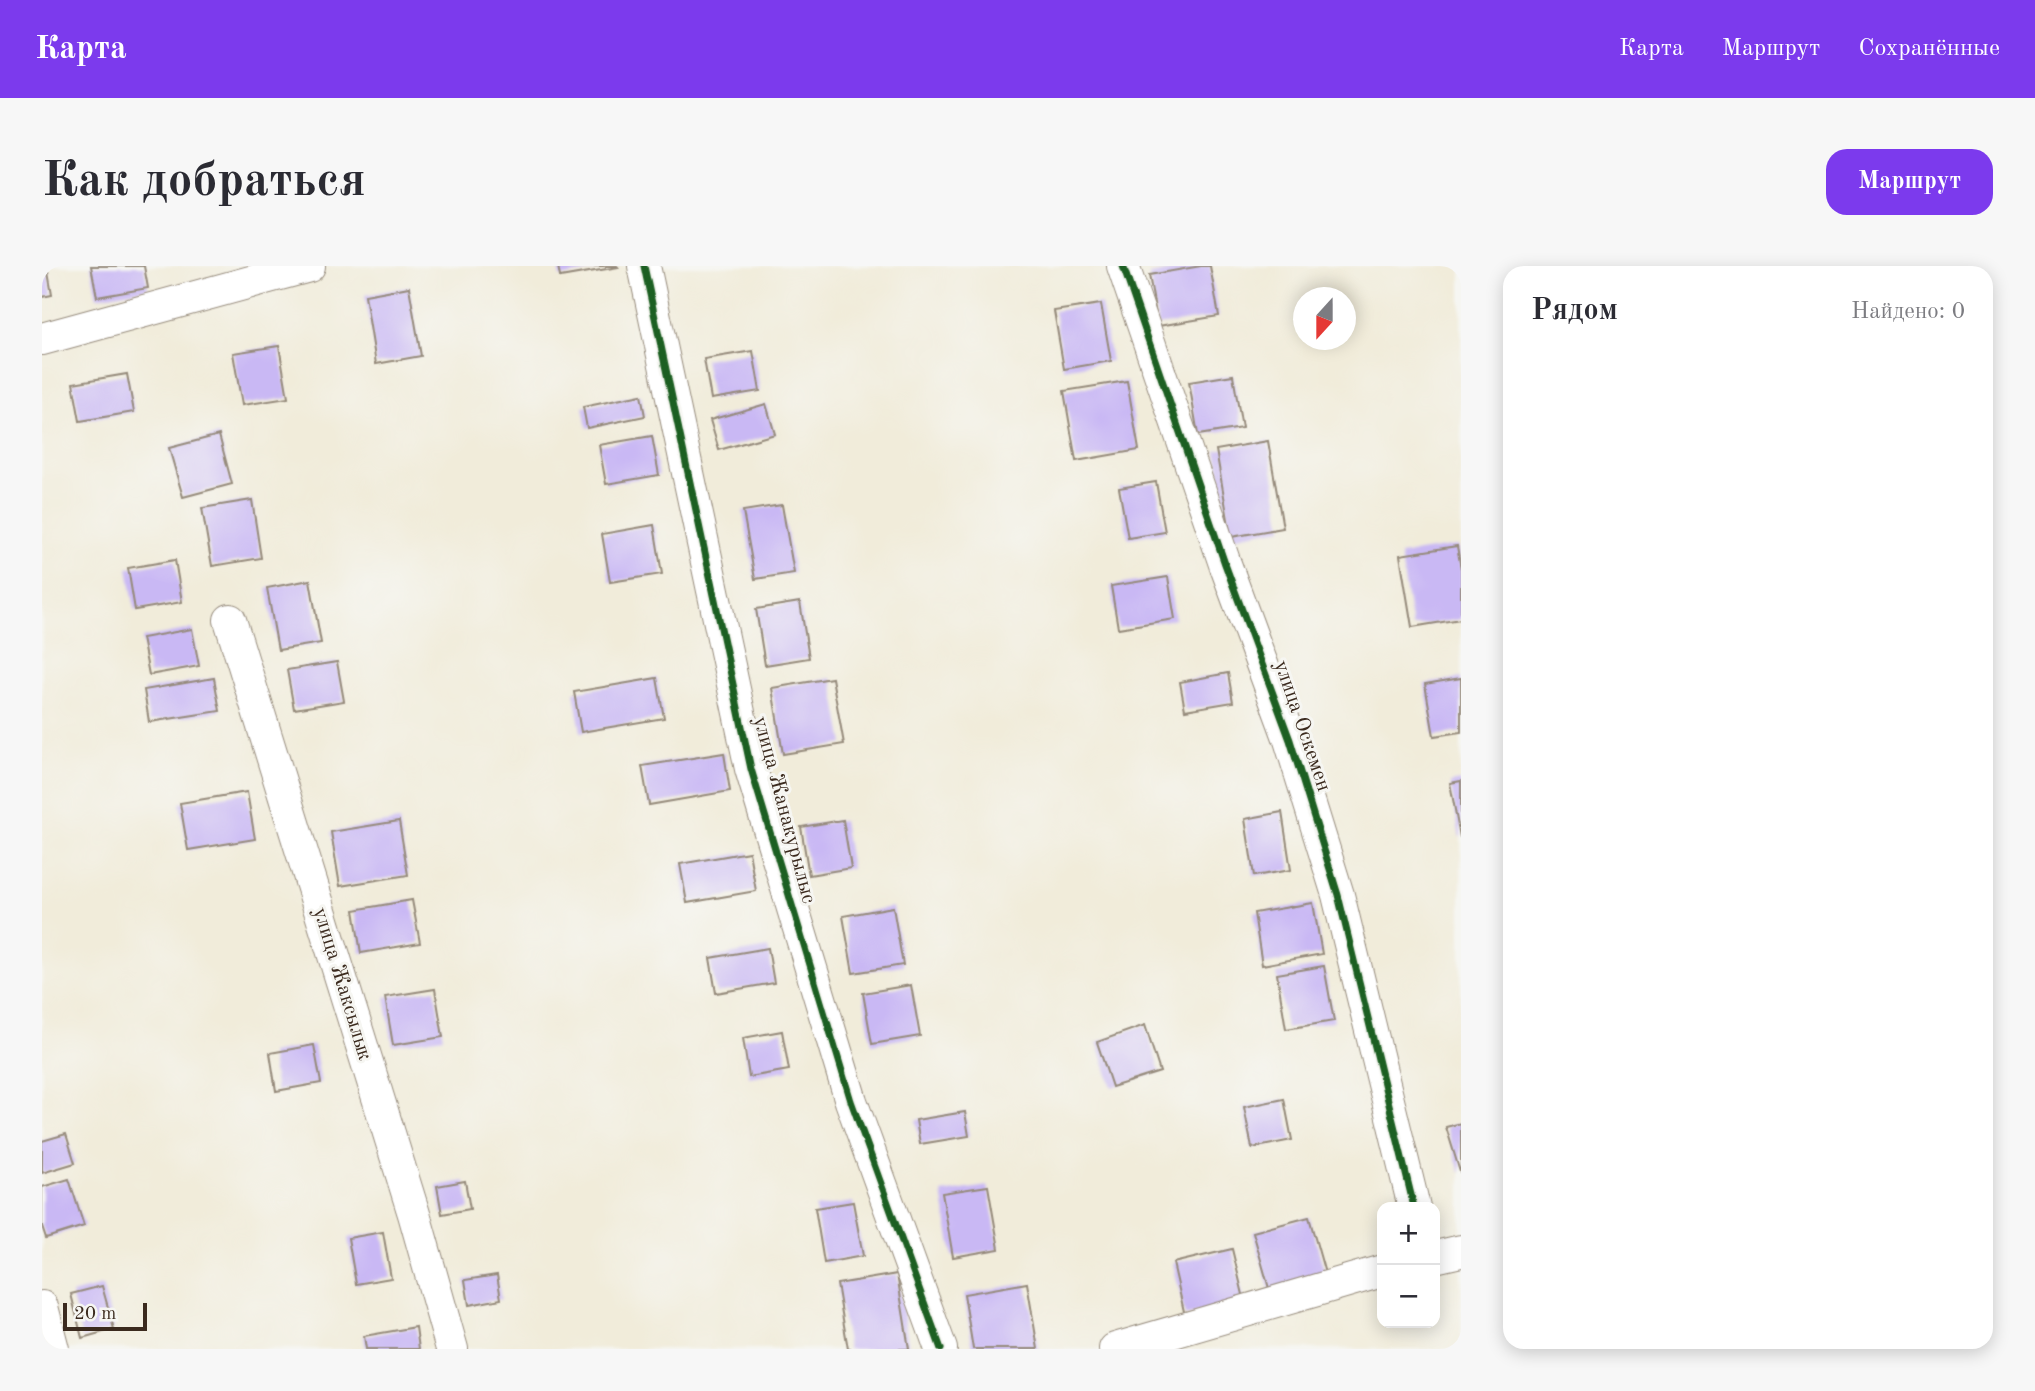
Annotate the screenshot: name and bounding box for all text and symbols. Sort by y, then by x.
text: Карта [35,33,127,66]
text: Карта [1619,37,1684,61]
text: Маршрут [1722,37,1820,61]
text: Сохранённые [1858,37,2000,61]
button: Маршрут [1826,149,1993,215]
text: Как добраться [42,158,366,207]
north arrow [1293,287,1356,350]
text: Рядом [1531,296,1618,326]
text: Найдено: 0 [1851,300,1965,323]
street label: улица Оскемен [1270,658,1334,794]
street label: улица Жанакурылыс [749,714,819,906]
street label: улица Жаксылык [309,905,375,1063]
map controls [1377,1202,1440,1328]
button: + [1377,1202,1440,1265]
button: − [1377,1265,1440,1328]
scale bar [63,1300,147,1332]
text: 20 m [74,1305,116,1324]

